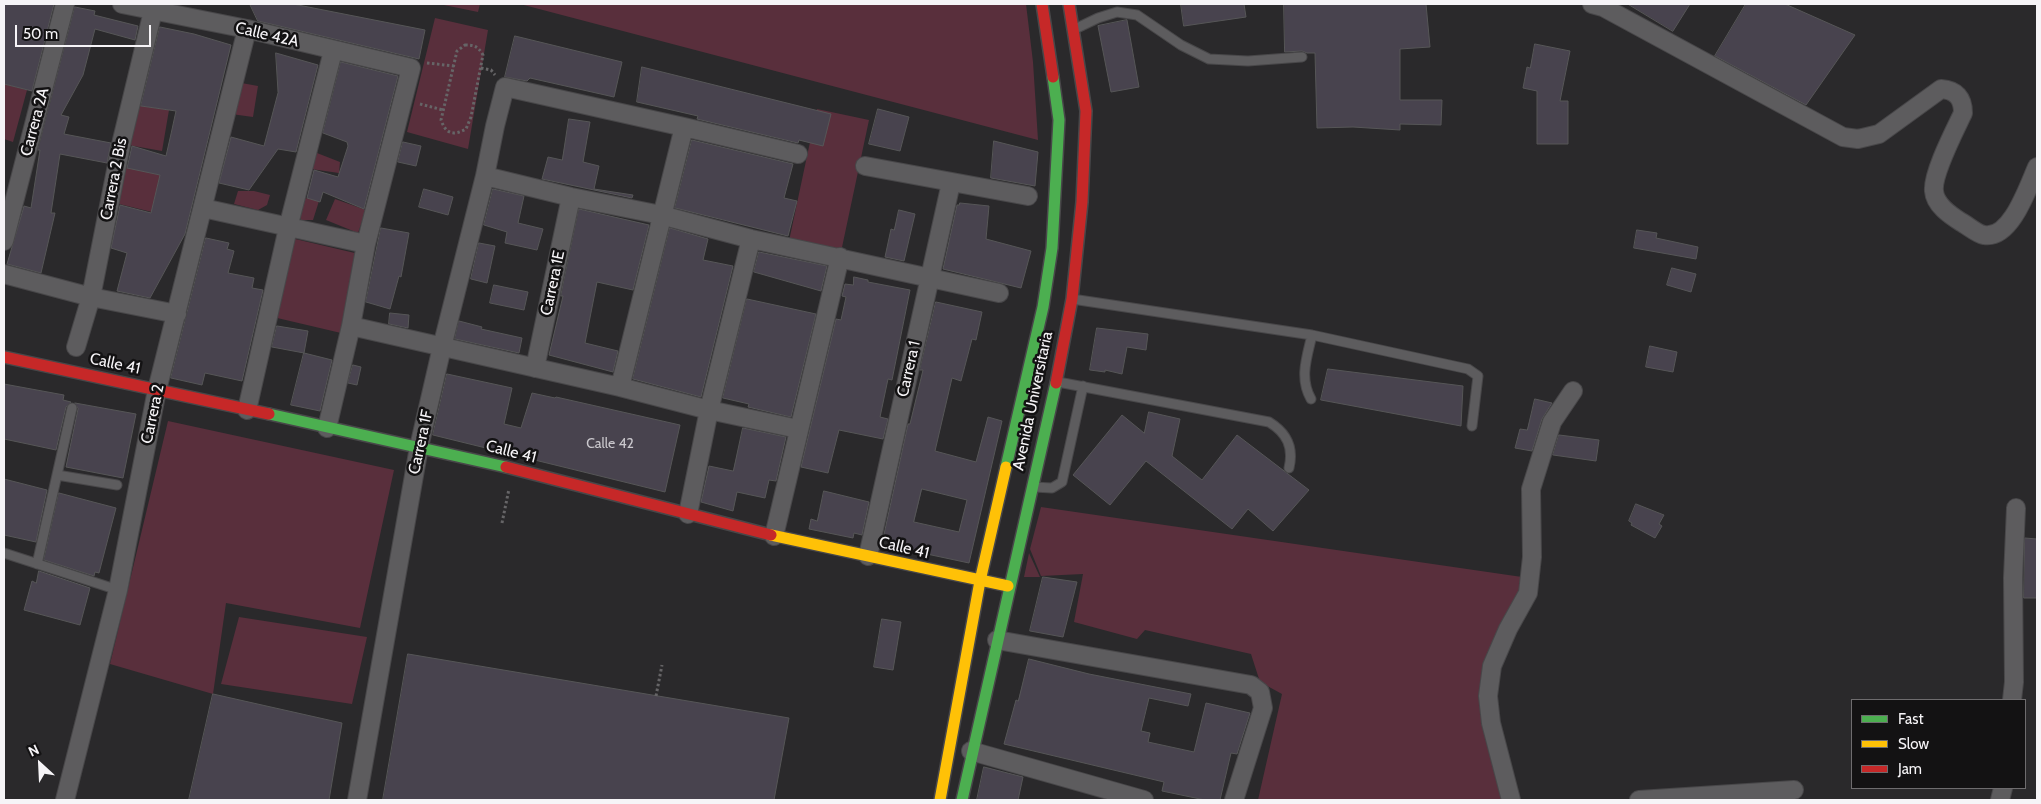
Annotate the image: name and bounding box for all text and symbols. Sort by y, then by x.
scale bar [18,15,154,47]
street label: Calle 42A [234,18,300,52]
text: 50 m [23,25,58,43]
street label: Carrera 2A [17,86,53,158]
street label: Carrera 2 Bis [97,136,131,222]
street label: Carrera 1E [537,249,569,317]
street label: Avenida Universitaria [1009,330,1057,472]
street label: Carrera 1 [893,339,925,399]
street label: Calle 41 [88,349,142,379]
street label: Carrera 2 [137,383,169,445]
street label: Carrera 1F [405,408,437,476]
street label: Calle 41 [484,436,538,468]
house number: Calle 42 [586,436,634,452]
street label: Calle 41 [877,533,931,563]
legend [1851,699,2026,789]
text: Fast [1898,710,1923,728]
text: Slow [1898,735,1929,753]
north arrow [15,739,65,789]
text: N [25,740,42,761]
text: Jam [1898,760,1922,778]

